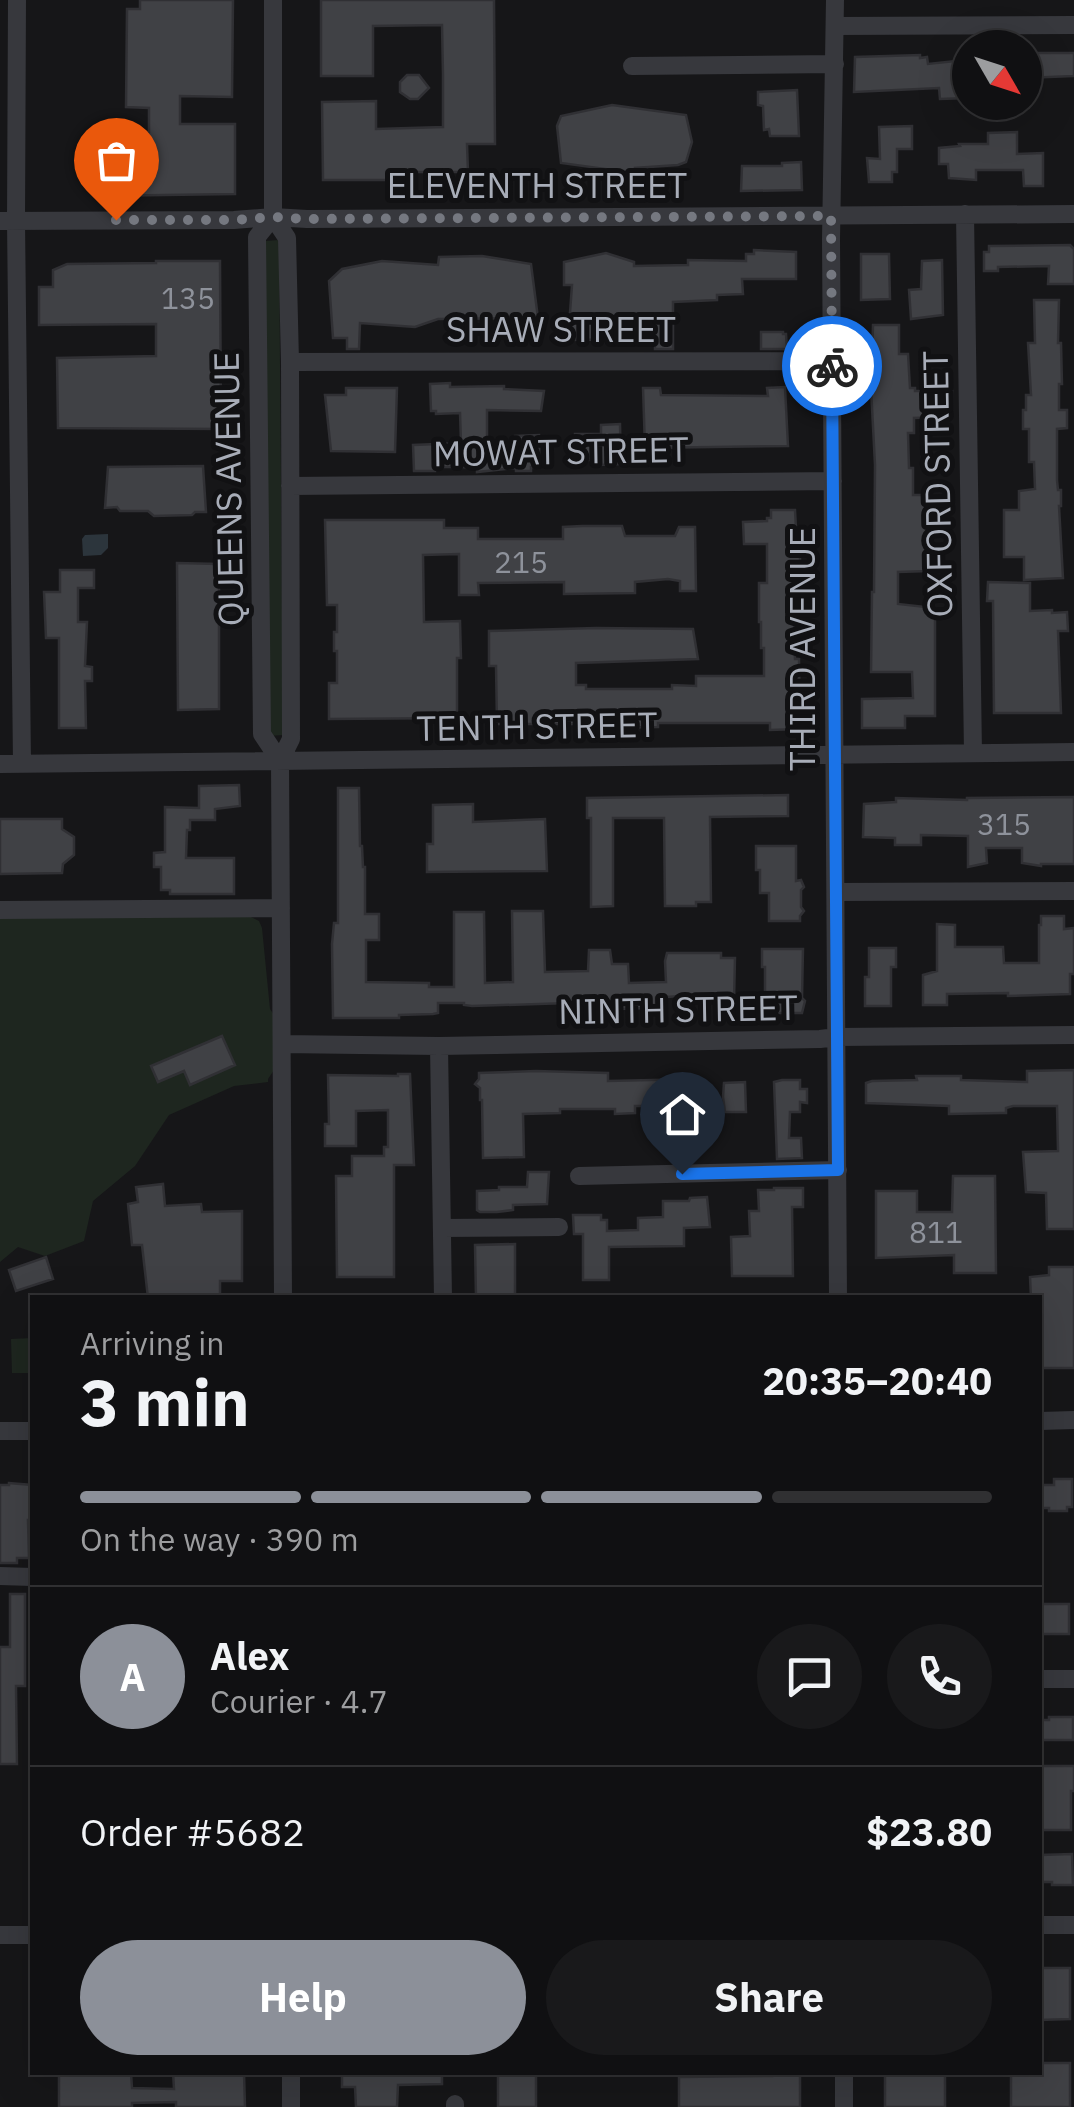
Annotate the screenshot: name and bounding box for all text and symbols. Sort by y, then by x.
north arrow [952,30,1042,120]
map controls [952,30,1042,120]
pin [74,118,159,221]
icon: bag [89,133,144,188]
street label: ELEVENTH STREET [387,162,687,208]
house number: 135 [161,278,215,317]
street label: SHAW STREET [446,306,676,352]
courier [782,316,882,416]
icon: bike [805,339,860,394]
street label: OXFORD STREET [912,350,962,618]
street label: QUEENS AVENUE [203,351,253,627]
street label: MOWAT STREET [433,426,689,476]
street label: THIRD AVENUE [779,527,825,771]
house number: 215 [494,542,548,581]
street label: TENTH STREET [416,701,658,751]
house number: 315 [977,804,1031,843]
street label: NINTH STREET [558,984,798,1034]
pin [640,1072,725,1175]
icon: home [655,1087,710,1142]
house number: 811 [909,1212,963,1251]
text: Arriving in [80,1322,225,1364]
text: 20:35–20:40 [762,1356,992,1405]
text: 3 min [80,1359,250,1444]
text: On the way · 390 m [80,1518,359,1560]
button: chat [757,1624,862,1729]
button: phone [887,1624,992,1729]
text: Alex [210,1631,290,1680]
text: A [119,1652,146,1701]
text: Courier · 4.7 [210,1680,388,1722]
text: Order #5682 [80,1807,305,1856]
text: $23.80 [866,1807,992,1856]
button: Help [80,1940,526,2055]
button: Share [546,1940,992,2055]

